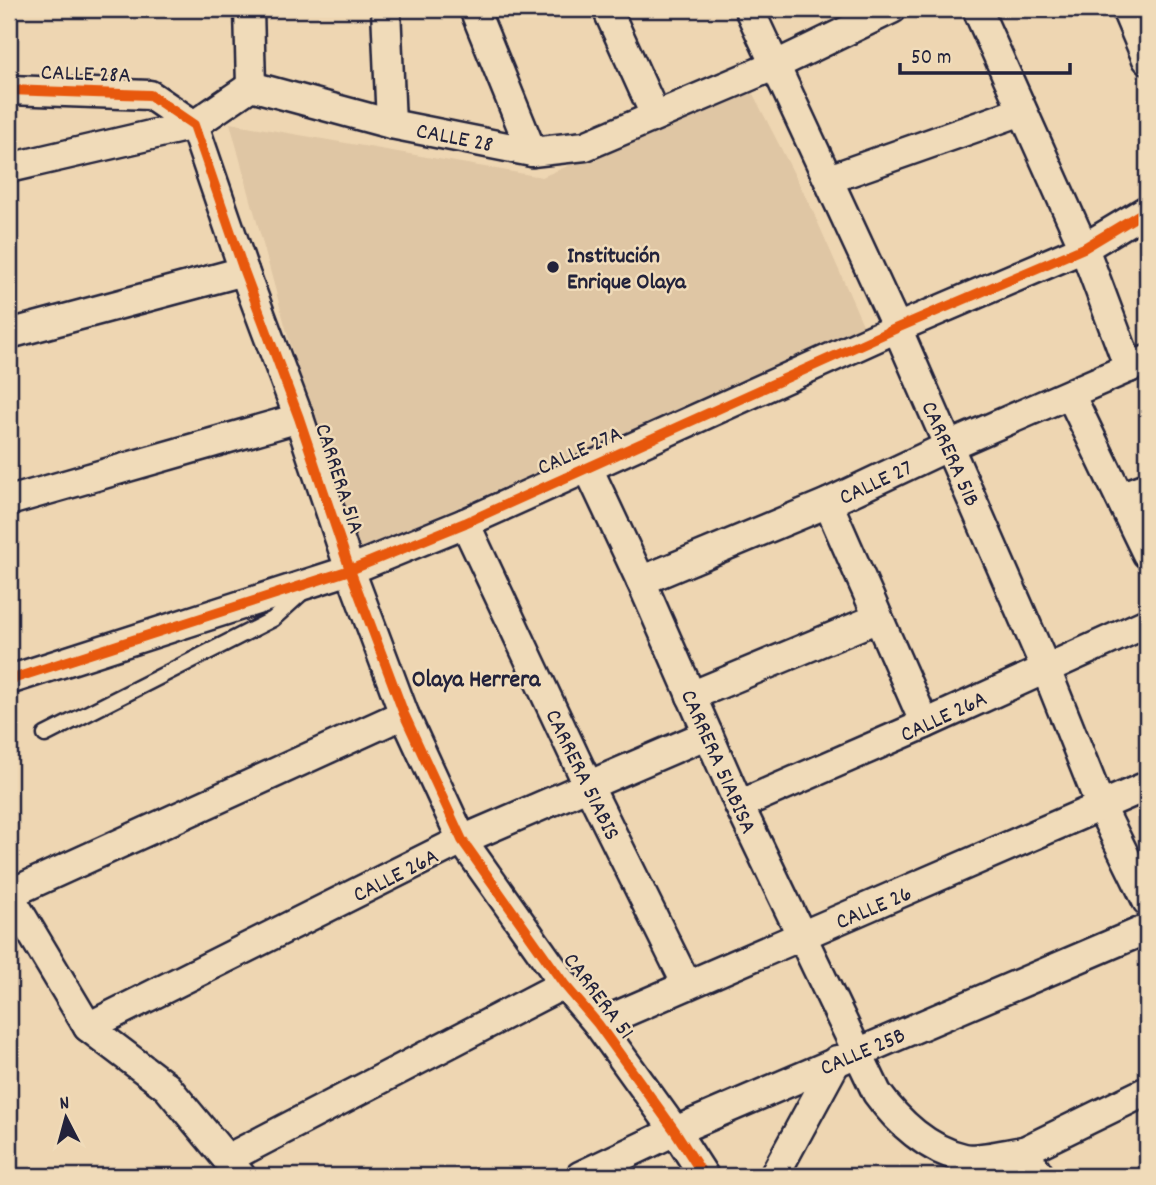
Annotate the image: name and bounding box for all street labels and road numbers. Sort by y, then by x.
street label: CALLE 28A [40,57,132,94]
street label: CALLE 28 [413,116,496,163]
street label: CARRERA 51B [911,396,987,512]
street label: CALLE 27A [533,419,628,486]
street label: CARRERA 51A [304,420,371,538]
street label: CALLE 27 [834,453,918,515]
street label: CALLE 26A [896,684,993,753]
street label: CARRERA 51ABISA [670,685,763,840]
street label: CARRERA 51ABIS [535,704,627,847]
street label: CALLE 26A [348,841,445,913]
street label: CALLE 26 [831,878,918,940]
street label: CARRERA 51 [553,947,641,1048]
street label: CALLE 25B [815,1020,911,1086]

